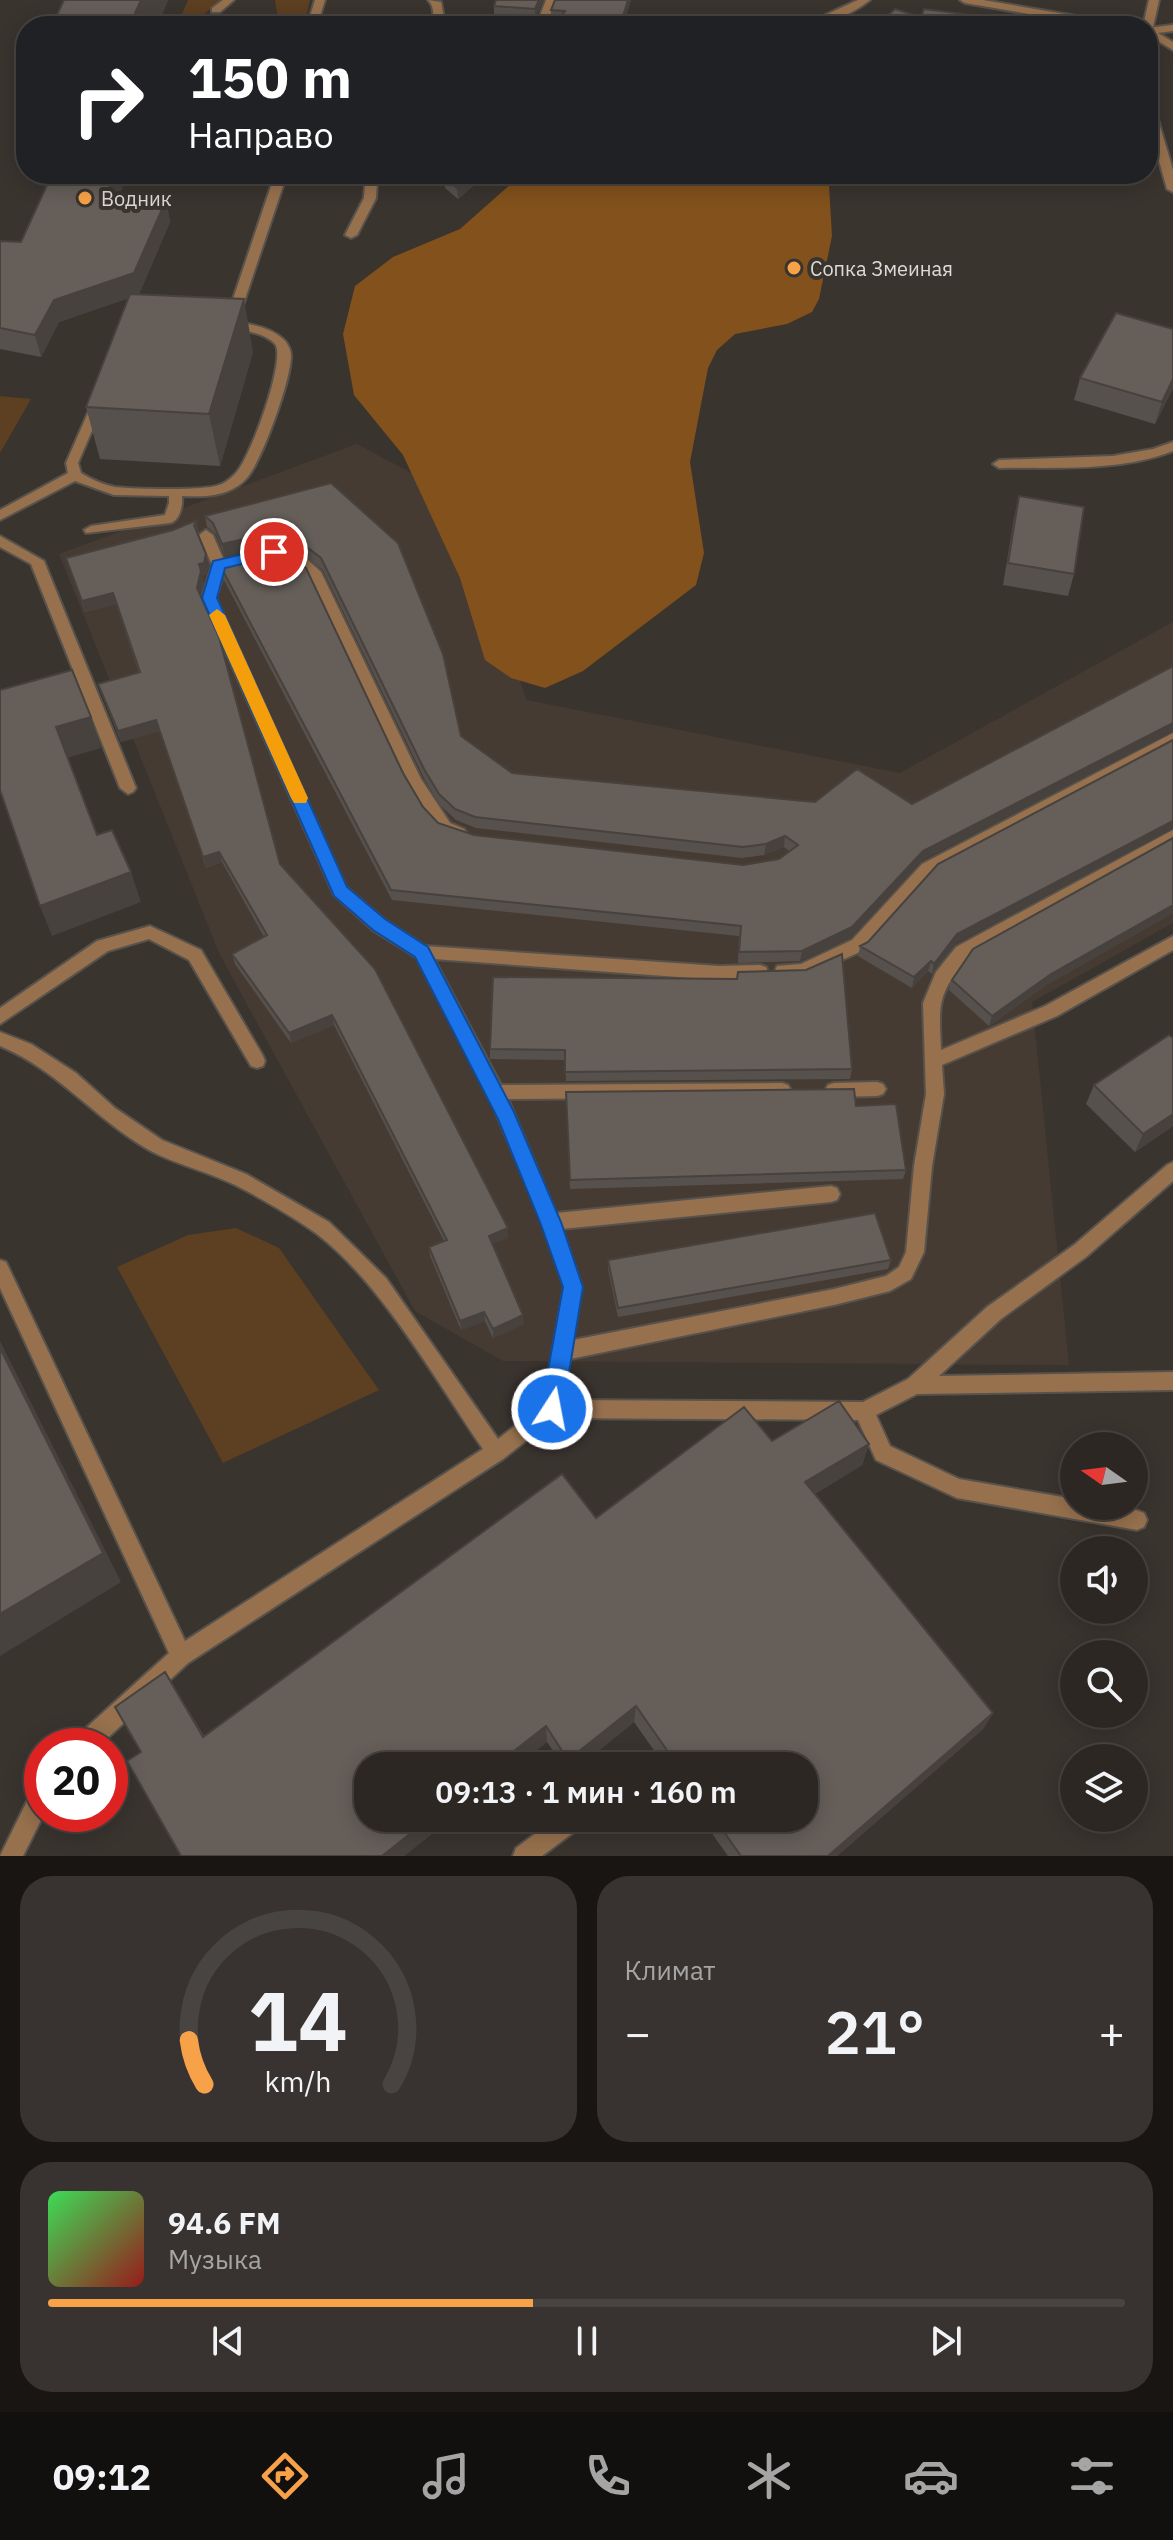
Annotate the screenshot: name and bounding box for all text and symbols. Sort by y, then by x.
text: 150 m [188,41,352,113]
icon: right [56,48,160,152]
text: Направо [188,111,334,158]
place label: Водник [101,185,172,212]
marker: Водник [76,189,94,207]
place label: Сопка Змеиная [810,255,953,282]
marker: Сопка Змеиная [785,259,803,277]
pin [240,518,308,586]
icon: arrive [252,530,296,574]
position arrow [510,1367,594,1451]
north arrow [1060,1432,1148,1520]
map controls [1060,1432,1148,1832]
button: sound [1060,1536,1148,1624]
button: search [1060,1640,1148,1728]
speed limit sign: 20 [24,1728,128,1832]
button: layers [1060,1744,1148,1832]
text: 09:13 · 1 мин · 160 m [435,1772,737,1811]
text: Климат [625,1953,716,1987]
text: 14 [248,1966,348,2074]
text: 21° [825,1992,925,2071]
text: − [625,2004,651,2061]
text: + [1099,2004,1125,2061]
text: km/h [265,2063,332,2100]
text: 94.6 FM [168,2203,281,2242]
text: Музыка [168,2242,262,2276]
icon: previous [206,2319,250,2363]
icon: pause [565,2319,609,2363]
icon: next [924,2319,968,2363]
icon: directions [257,2448,313,2504]
icon: music [418,2448,474,2504]
icon: phone [580,2448,636,2504]
icon: climate [741,2448,797,2504]
icon: car [903,2448,959,2504]
icon: filters [1064,2448,1120,2504]
text: 09:12 [53,2453,151,2500]

